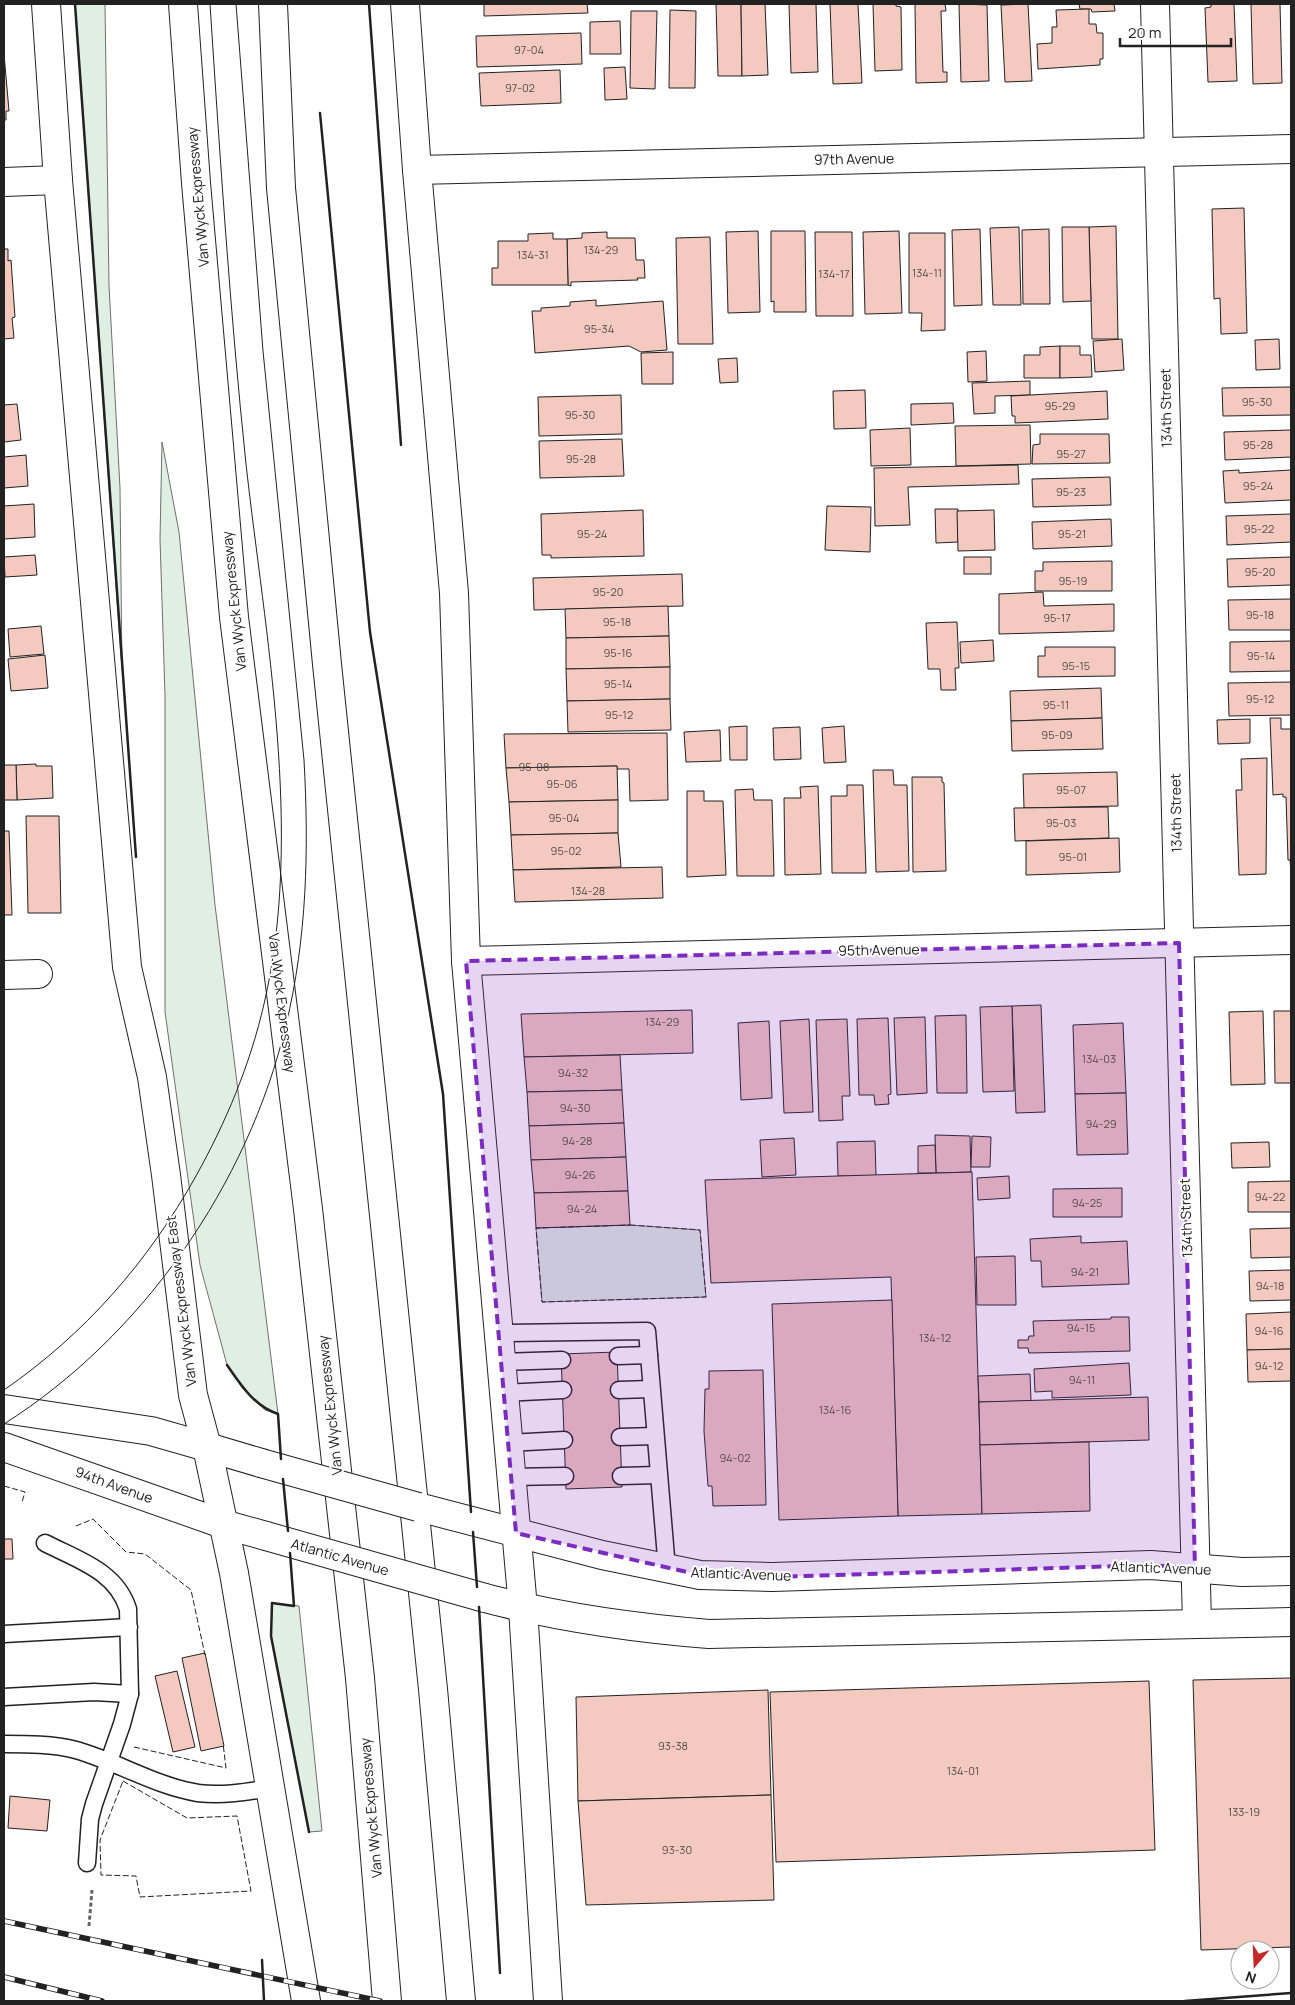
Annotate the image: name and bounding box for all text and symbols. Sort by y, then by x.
scale bar [1120,15,1231,47]
text: 20 m [1128,22,1161,43]
house number: 97-04 [514,42,544,57]
house number: 97-02 [505,80,535,95]
street label: Van Wyck Expressway [182,126,213,268]
street label: 97th Avenue [814,148,894,169]
house number: 134-29 [584,242,618,257]
house number: 134-31 [517,247,549,262]
house number: 134-11 [912,265,942,280]
house number: 134-17 [818,266,850,281]
house number: 95-34 [584,321,614,336]
street label: 134th Street [1155,368,1176,448]
house number: 95-30 [1242,394,1272,409]
house number: 95-29 [1045,398,1076,413]
house number: 95-30 [565,407,595,422]
house number: 95-28 [1243,437,1273,452]
house number: 95-27 [1056,446,1086,461]
house number: 95-28 [566,451,596,466]
house number: 95-24 [1243,478,1273,493]
house number: 95-23 [1056,484,1086,499]
house number: 95-22 [1244,521,1274,536]
house number: 95-24 [577,526,607,541]
house number: 95-21 [1058,526,1086,541]
street label: Van Wyck Expressway [217,530,250,672]
house number: 95-20 [1245,564,1275,579]
house number: 95-19 [1059,573,1088,588]
house number: 95-20 [593,584,623,599]
house number: 95-18 [1246,607,1274,622]
house number: 95-17 [1043,610,1071,625]
house number: 95-18 [603,614,631,629]
house number: 95-16 [604,645,633,660]
house number: 95-14 [1247,648,1275,663]
house number: 95-15 [1062,658,1090,673]
house number: 95-14 [604,676,632,691]
house number: 95-12 [1246,691,1274,706]
house number: 95-11 [1043,697,1069,712]
house number: 95-12 [605,707,633,722]
house number: 95-09 [1041,727,1073,742]
house number: 95-08 [519,759,549,774]
street label: 134th Street [1165,773,1186,853]
house number: 95-06 [546,776,578,791]
house number: 95-07 [1056,782,1086,797]
house number: 95-04 [549,810,580,825]
house number: 95-03 [1046,815,1076,830]
house number: 95-02 [551,843,581,858]
house number: 95-01 [1059,849,1087,864]
house number: 134-28 [571,883,605,898]
street label: Van Wyck Expressway [264,932,301,1074]
street label: 95th Avenue [838,939,920,960]
house number: 134-29 [645,1014,679,1029]
house number: 134-03 [1082,1051,1116,1066]
house number: 94-32 [558,1065,588,1080]
house number: 94-30 [560,1100,590,1115]
house number: 94-29 [1085,1116,1117,1131]
house number: 94-28 [562,1133,592,1148]
house number: 94-26 [564,1167,596,1182]
street label: 134th Street [1175,1178,1196,1258]
house number: 94-22 [1255,1189,1285,1204]
house number: 94-25 [1072,1195,1102,1210]
house number: 94-24 [567,1201,597,1216]
street label: Van Wyck Expressway East [161,1214,200,1388]
house number: 94-21 [1071,1264,1099,1279]
house number: 94-18 [1256,1278,1284,1293]
house number: 94-15 [1067,1320,1095,1335]
house number: 94-16 [1254,1323,1284,1338]
house number: 134-12 [919,1330,951,1345]
street label: Van Wyck Expressway [313,1334,346,1476]
house number: 94-12 [1255,1358,1283,1373]
house number: 94-11 [1069,1372,1095,1387]
house number: 134-16 [819,1402,851,1417]
house number: 94-02 [720,1450,750,1465]
street label: 94th Avenue [73,1462,156,1507]
street label: Atlantic Avenue [289,1533,391,1580]
street label: Atlantic Avenue [1110,1556,1212,1579]
street label: Atlantic Avenue [690,1562,792,1585]
street label: Van Wyck Expressway [355,1737,386,1879]
house number: 93-38 [658,1738,688,1753]
house number: 134-01 [947,1763,979,1778]
house number: 133-19 [1228,1804,1260,1819]
house number: 93-30 [662,1842,692,1857]
north arrow [1230,1940,1280,1990]
text: N [1243,1967,1258,1988]

